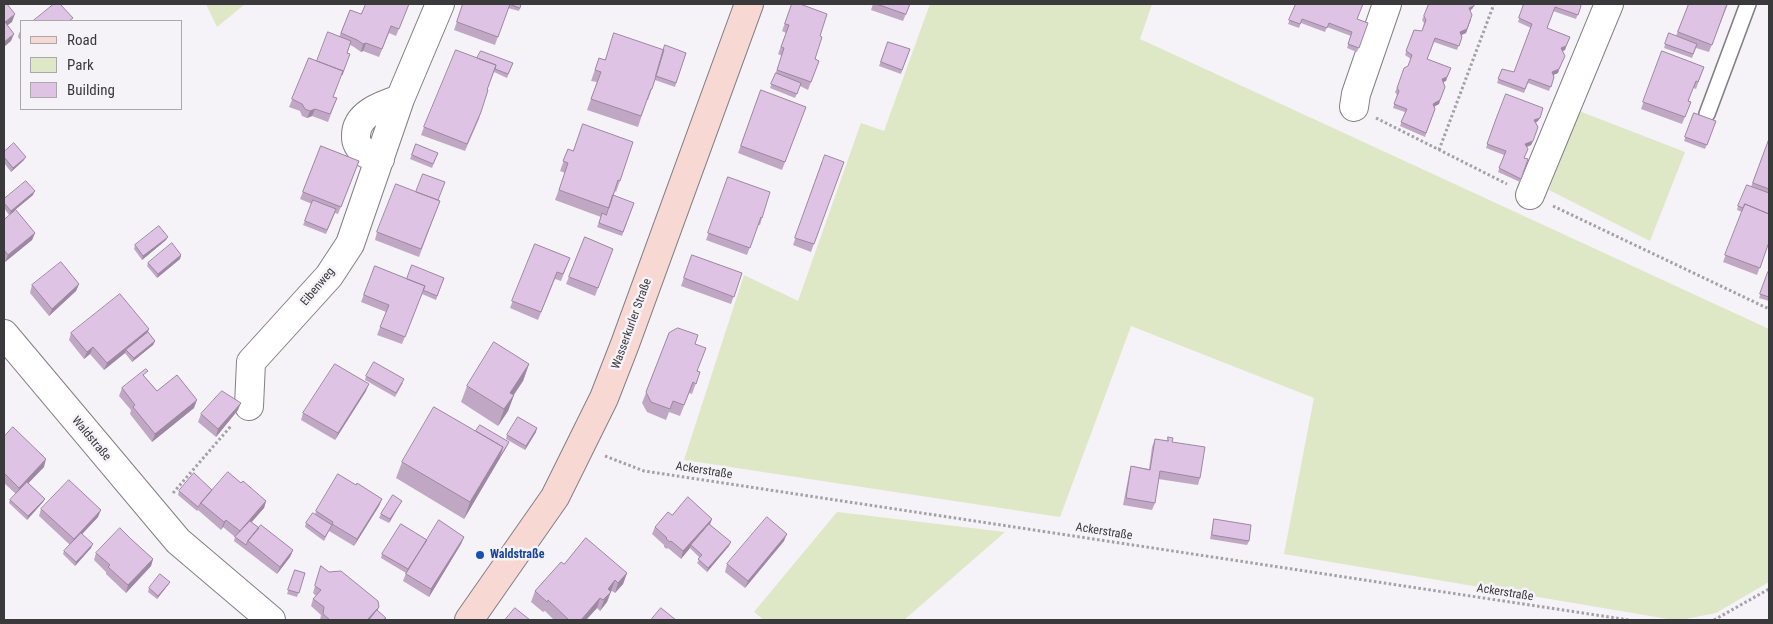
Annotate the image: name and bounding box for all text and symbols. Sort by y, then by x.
legend [20,20,182,110]
text: Road [67,31,97,49]
text: Park [67,56,94,74]
text: Building [67,81,115,99]
street label: Eibenweg [298,265,338,309]
street label: Wasserkurler Straße [609,277,655,371]
street label: Waldstraße [68,414,114,464]
street label: Ackerstraße [675,459,733,483]
street label: Ackerstraße [1075,520,1133,544]
place label: Waldstraße [490,548,544,562]
marker: Waldstraße [474,549,486,561]
street label: Ackerstraße [1476,581,1534,605]

